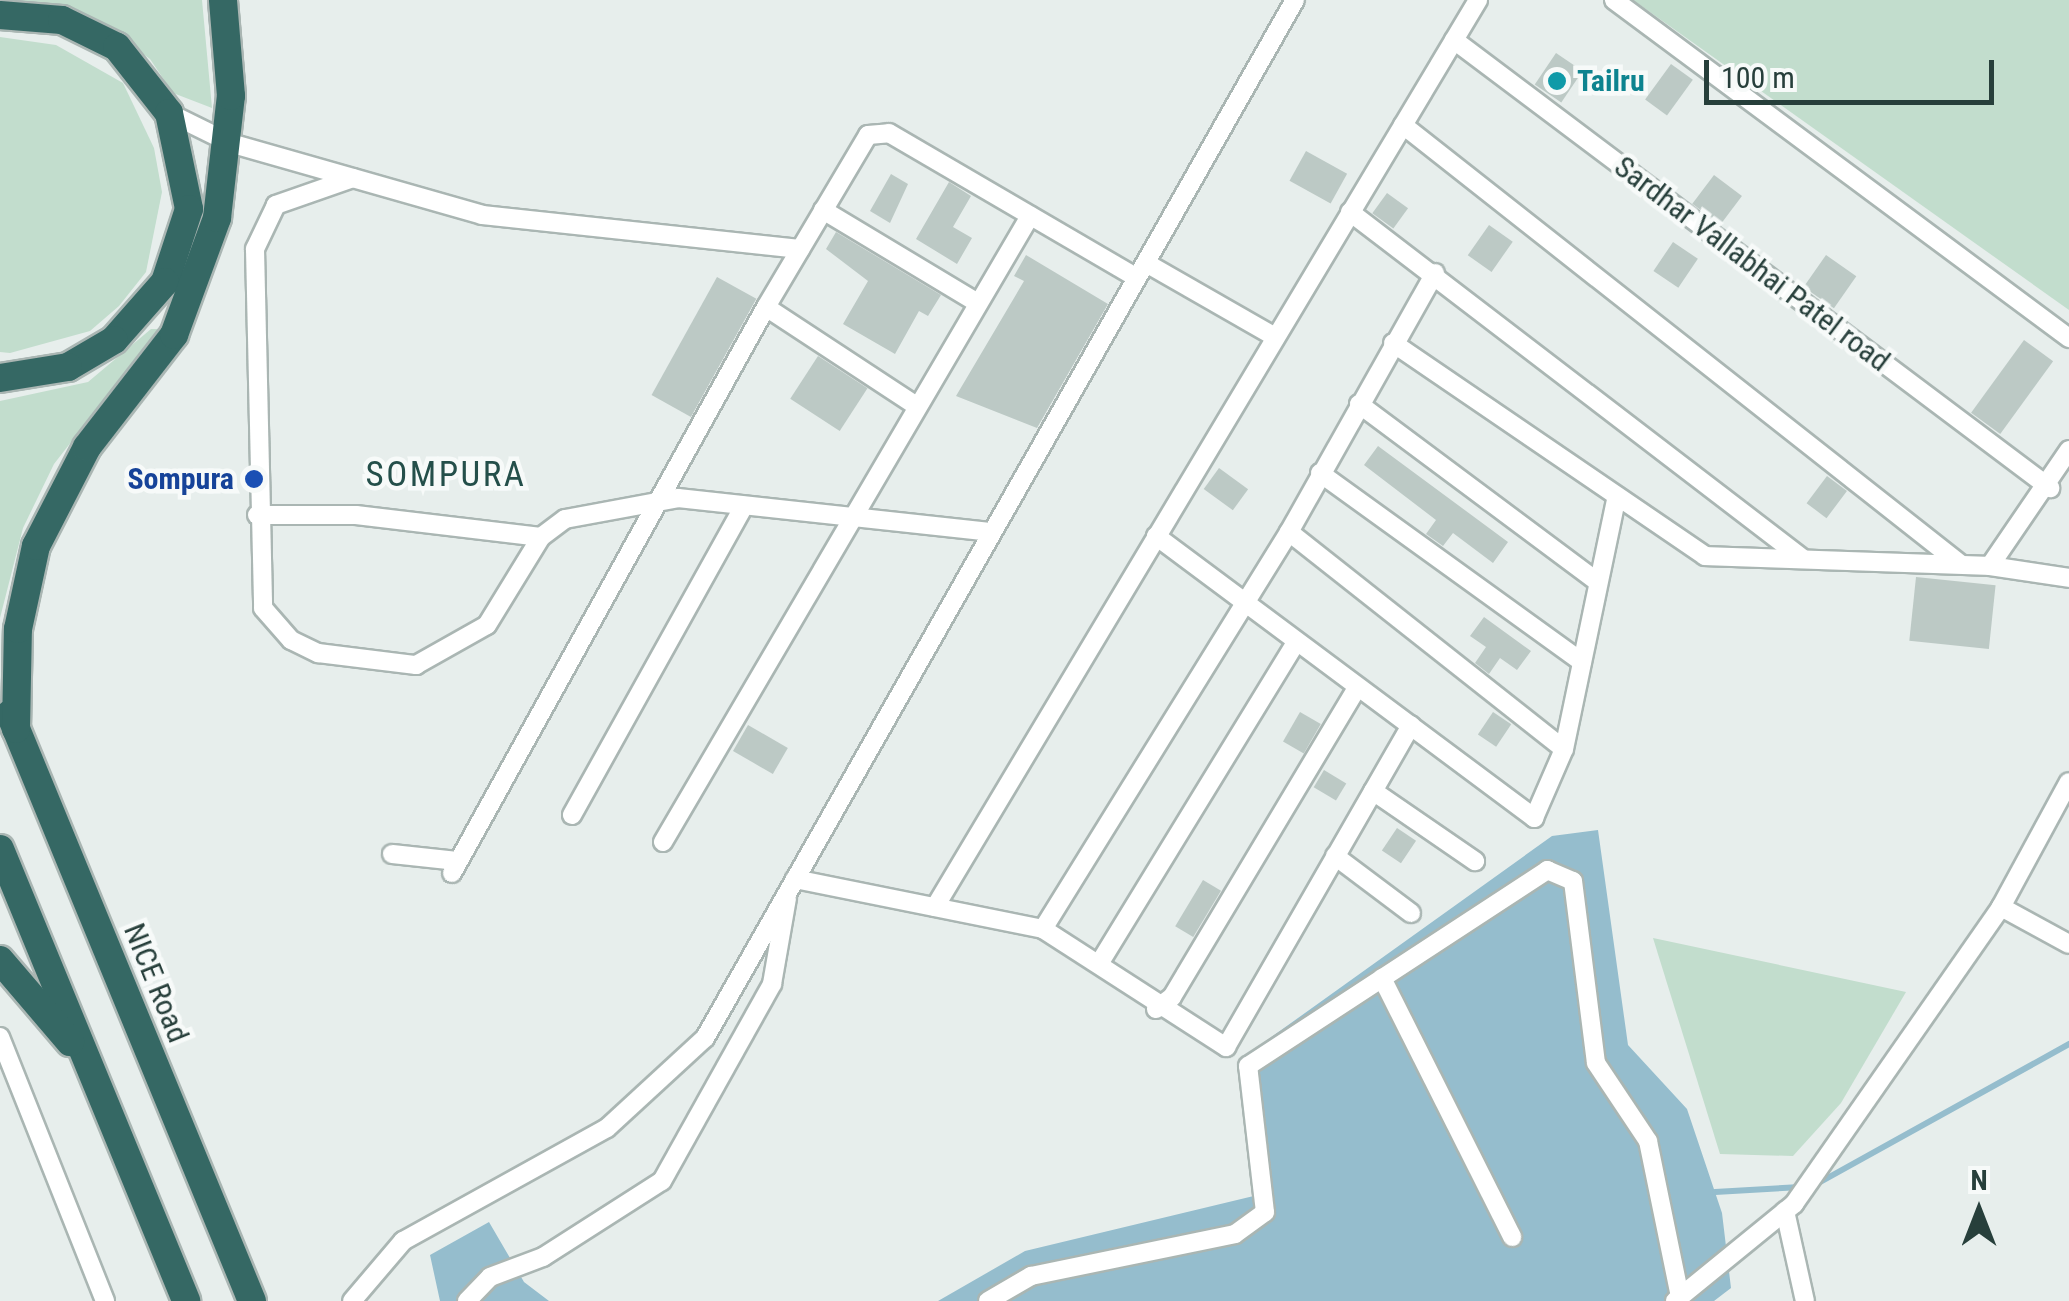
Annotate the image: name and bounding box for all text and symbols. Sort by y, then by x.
scale bar [1709,40,1999,102]
text: 100 m [1721,60,1795,95]
place label: Tailru [1577,63,1645,99]
marker: Tailru [1546,70,1568,92]
street label: Sardhar Vallabhai Patel road [1607,149,1897,379]
district label: SOMPURA [366,454,526,496]
place label: Sompura [127,461,234,497]
marker: Sompura [243,468,265,490]
street label: NICE Road [116,918,196,1048]
north arrow [1929,1161,2029,1261]
text: N [1970,1164,1988,1197]

